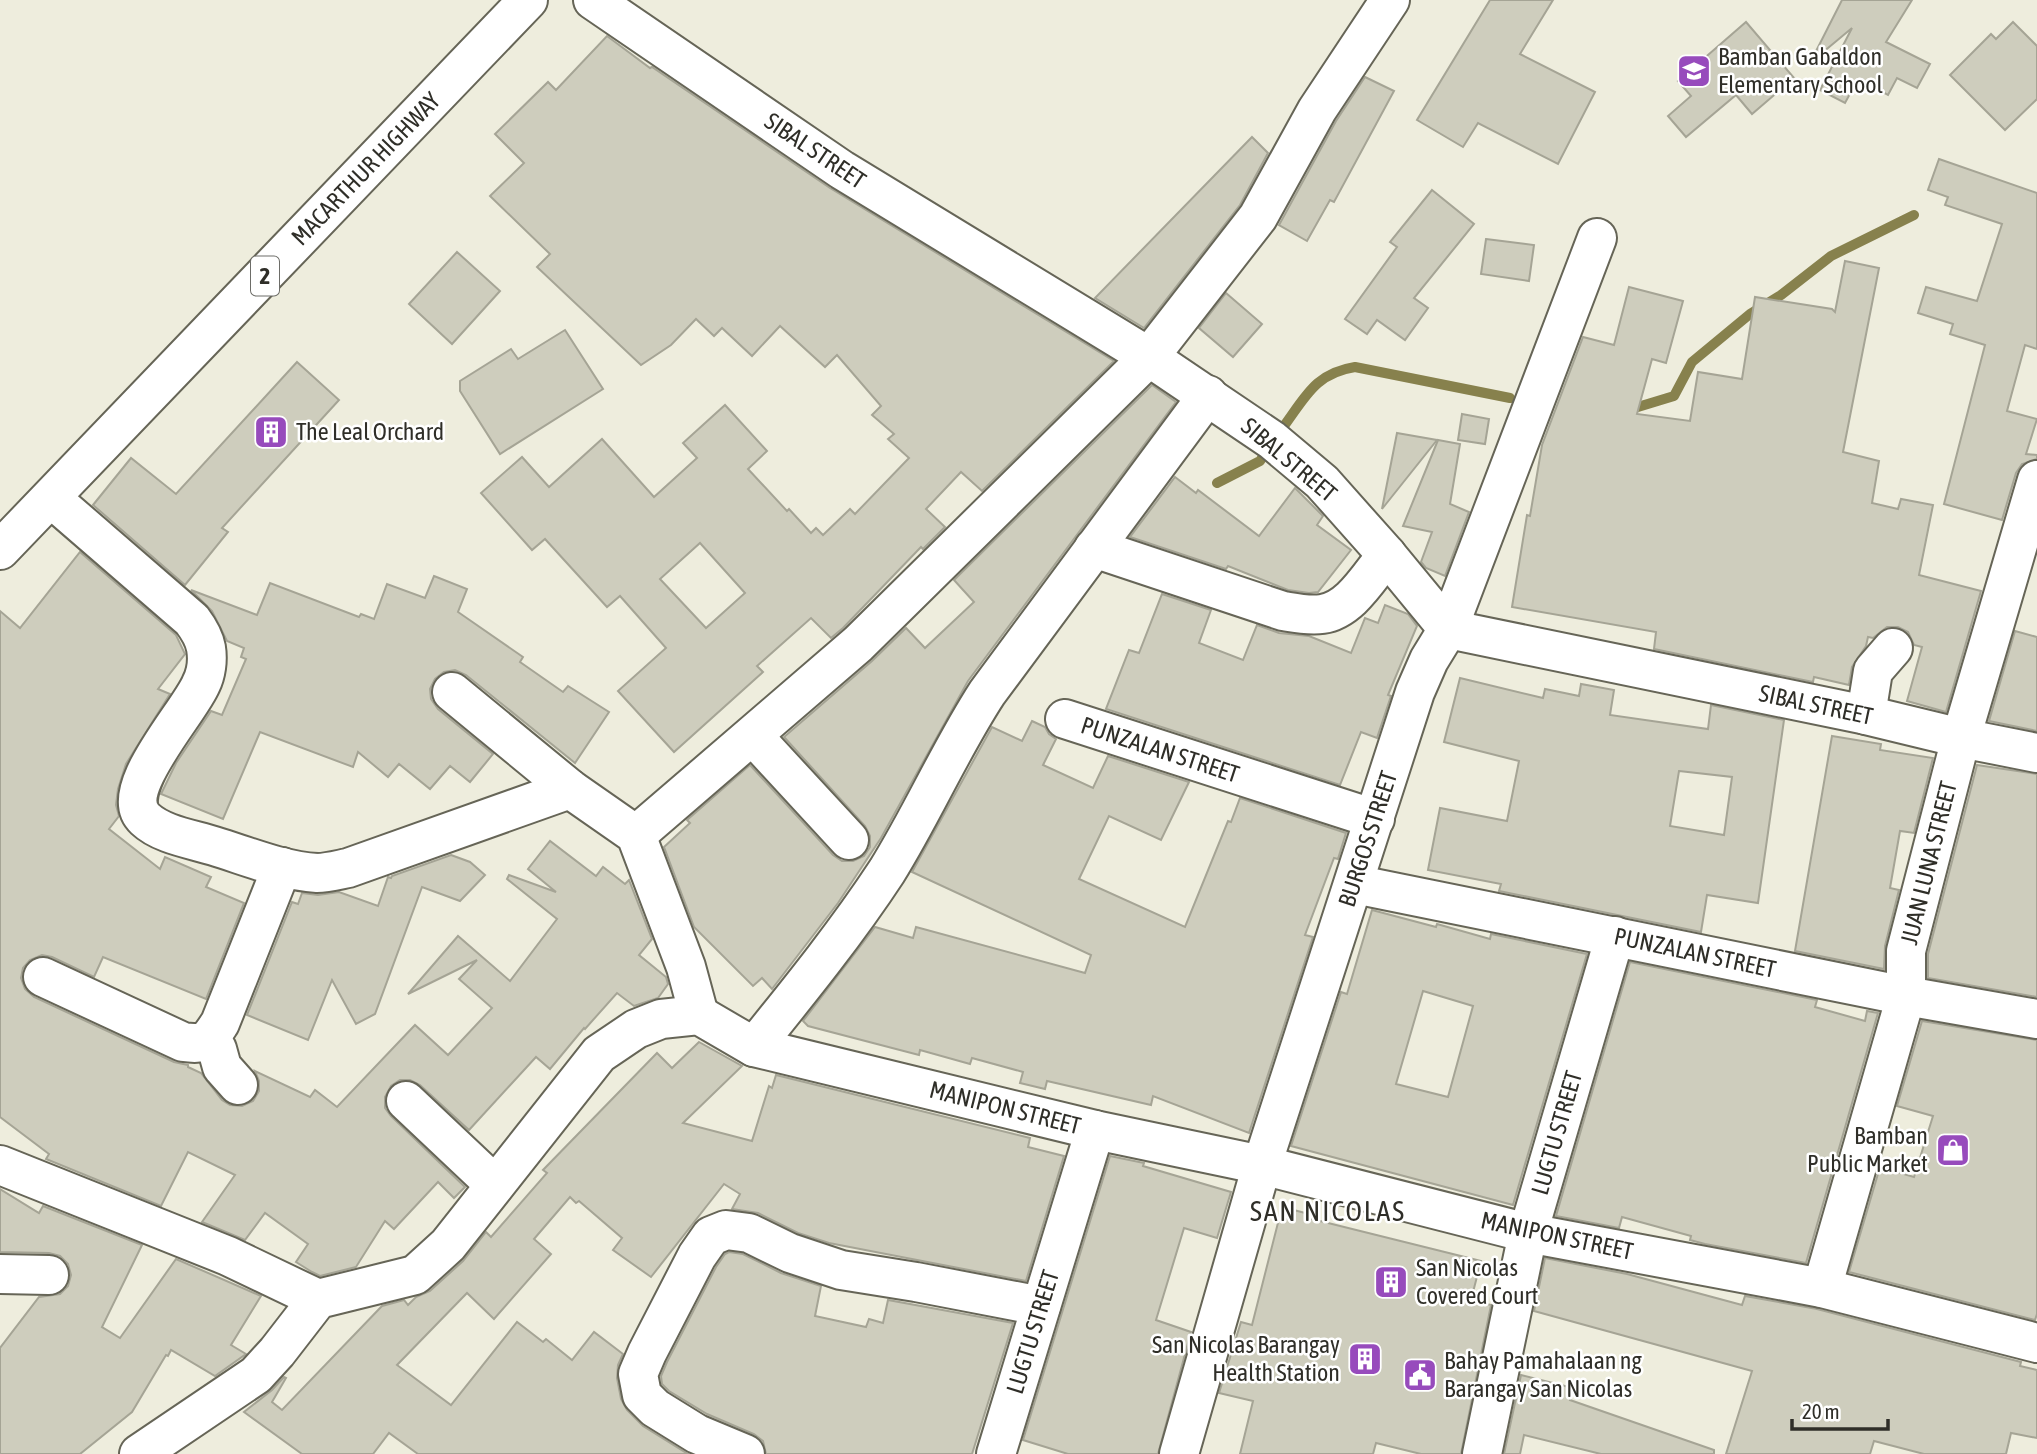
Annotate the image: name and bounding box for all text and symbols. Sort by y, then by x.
place label: Bamban Gabaldon Elementary School [1718,43,1884,98]
school or university icon: Bamban Gabaldon Elementary School [1675,52,1713,90]
street label: MACARTHUR HIGHWAY [286,87,445,250]
street label: SIBAL STREET [760,107,871,194]
road number: 2 [251,256,279,296]
street label: SIBAL STREET [1236,412,1343,507]
building icon: The Leal Orchard [252,413,290,451]
place label: The Leal Orchard [296,418,444,445]
street label: SIBAL STREET [1757,679,1876,730]
street label: PUNZALAN STREET [1078,711,1243,788]
street label: BURGOS STREET [1333,767,1402,910]
street label: JUAN LUNA STREET [1895,778,1962,947]
street label: PUNZALAN STREET [1612,922,1779,983]
street label: LUGTU STREET [1526,1067,1587,1198]
street label: MANIPON STREET [927,1076,1084,1139]
place label: Bamban Public Market [1807,1122,1928,1177]
shop icon: Bamban Public Market [1934,1131,1972,1169]
district label: SAN NICOLAS [1250,1195,1406,1227]
street label: MANIPON STREET [1479,1206,1636,1265]
place label: San Nicolas Covered Court [1416,1254,1538,1309]
building icon: San Nicolas Covered Court [1372,1263,1410,1301]
street label: LUGTU STREET [1001,1266,1064,1397]
place label: San Nicolas Barangay Health Station [1152,1331,1340,1386]
building icon: San Nicolas Barangay Health Station [1346,1340,1384,1378]
place label: Bahay Pamahalaan ng Barangay San Nicolas [1444,1347,1642,1402]
public building icon: Bahay Pamahalaan ng Barangay San Nicolas [1401,1356,1439,1394]
scale bar [1792,1388,1888,1432]
text: 20 m [1802,1399,1840,1423]

